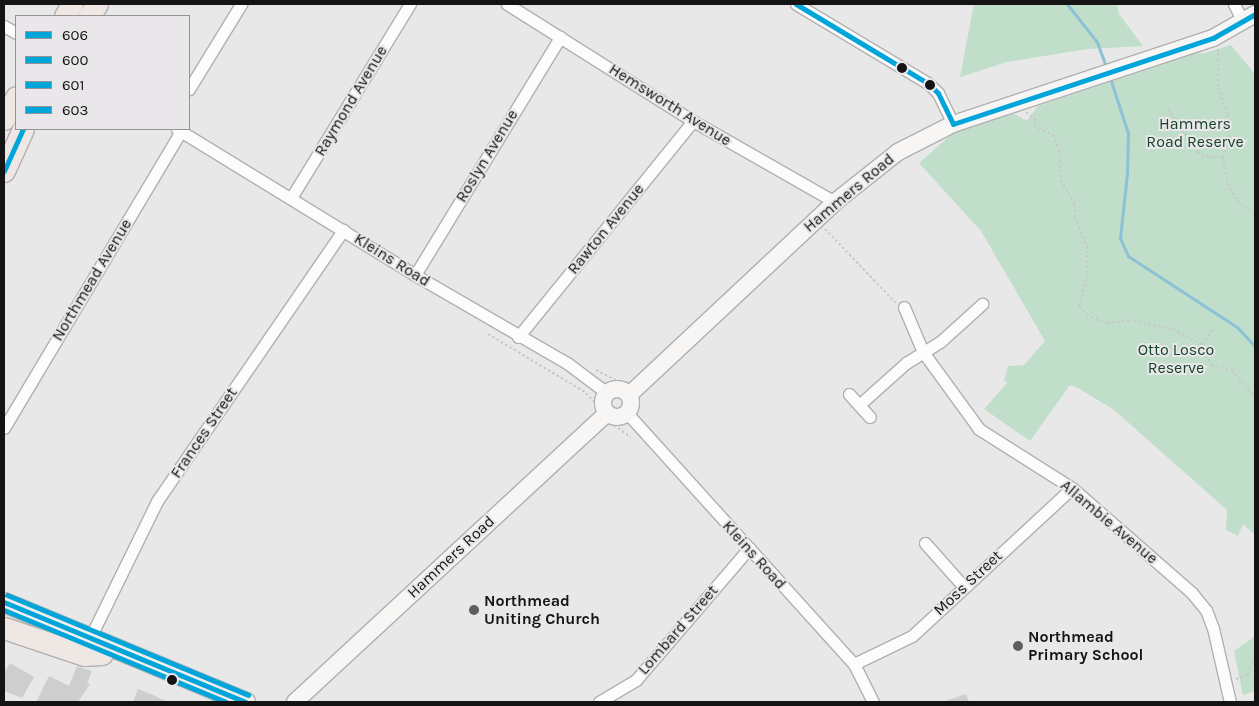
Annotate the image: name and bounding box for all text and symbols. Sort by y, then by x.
legend [15,15,190,130]
text: 606 [62,26,88,44]
street label: Raymond Avenue [310,42,392,160]
text: 600 [62,51,88,69]
street label: Hemsworth Avenue [605,60,735,150]
unlabelled marker [897,63,907,73]
text: 601 [62,76,84,94]
unlabelled marker [925,80,935,90]
text: 603 [62,101,88,119]
street label: Roslyn Avenue [452,106,522,206]
park label: Hammers Road Reserve [1146,114,1244,152]
street label: Hammers Road [800,149,898,237]
street label: Rawton Avenue [564,180,648,278]
street label: Northmead Avenue [48,215,136,345]
street label: Kleins Road [350,229,434,291]
park label: Otto Losco Reserve [1138,340,1214,378]
street label: Frances Street [167,384,241,482]
street label: Allambie Avenue [1057,476,1161,568]
street label: Hammers Road [403,512,499,602]
street label: Kleins Road [718,517,790,593]
street label: Moss Street [930,546,1006,620]
street label: Lombard Street [634,581,722,679]
place label: Northmead Uniting Church [484,591,600,629]
marker: Northmead Uniting Church [468,604,480,616]
place label: Northmead Primary School [1028,627,1143,665]
marker: Northmead Primary School [1012,640,1024,652]
unlabelled marker [167,675,177,685]

